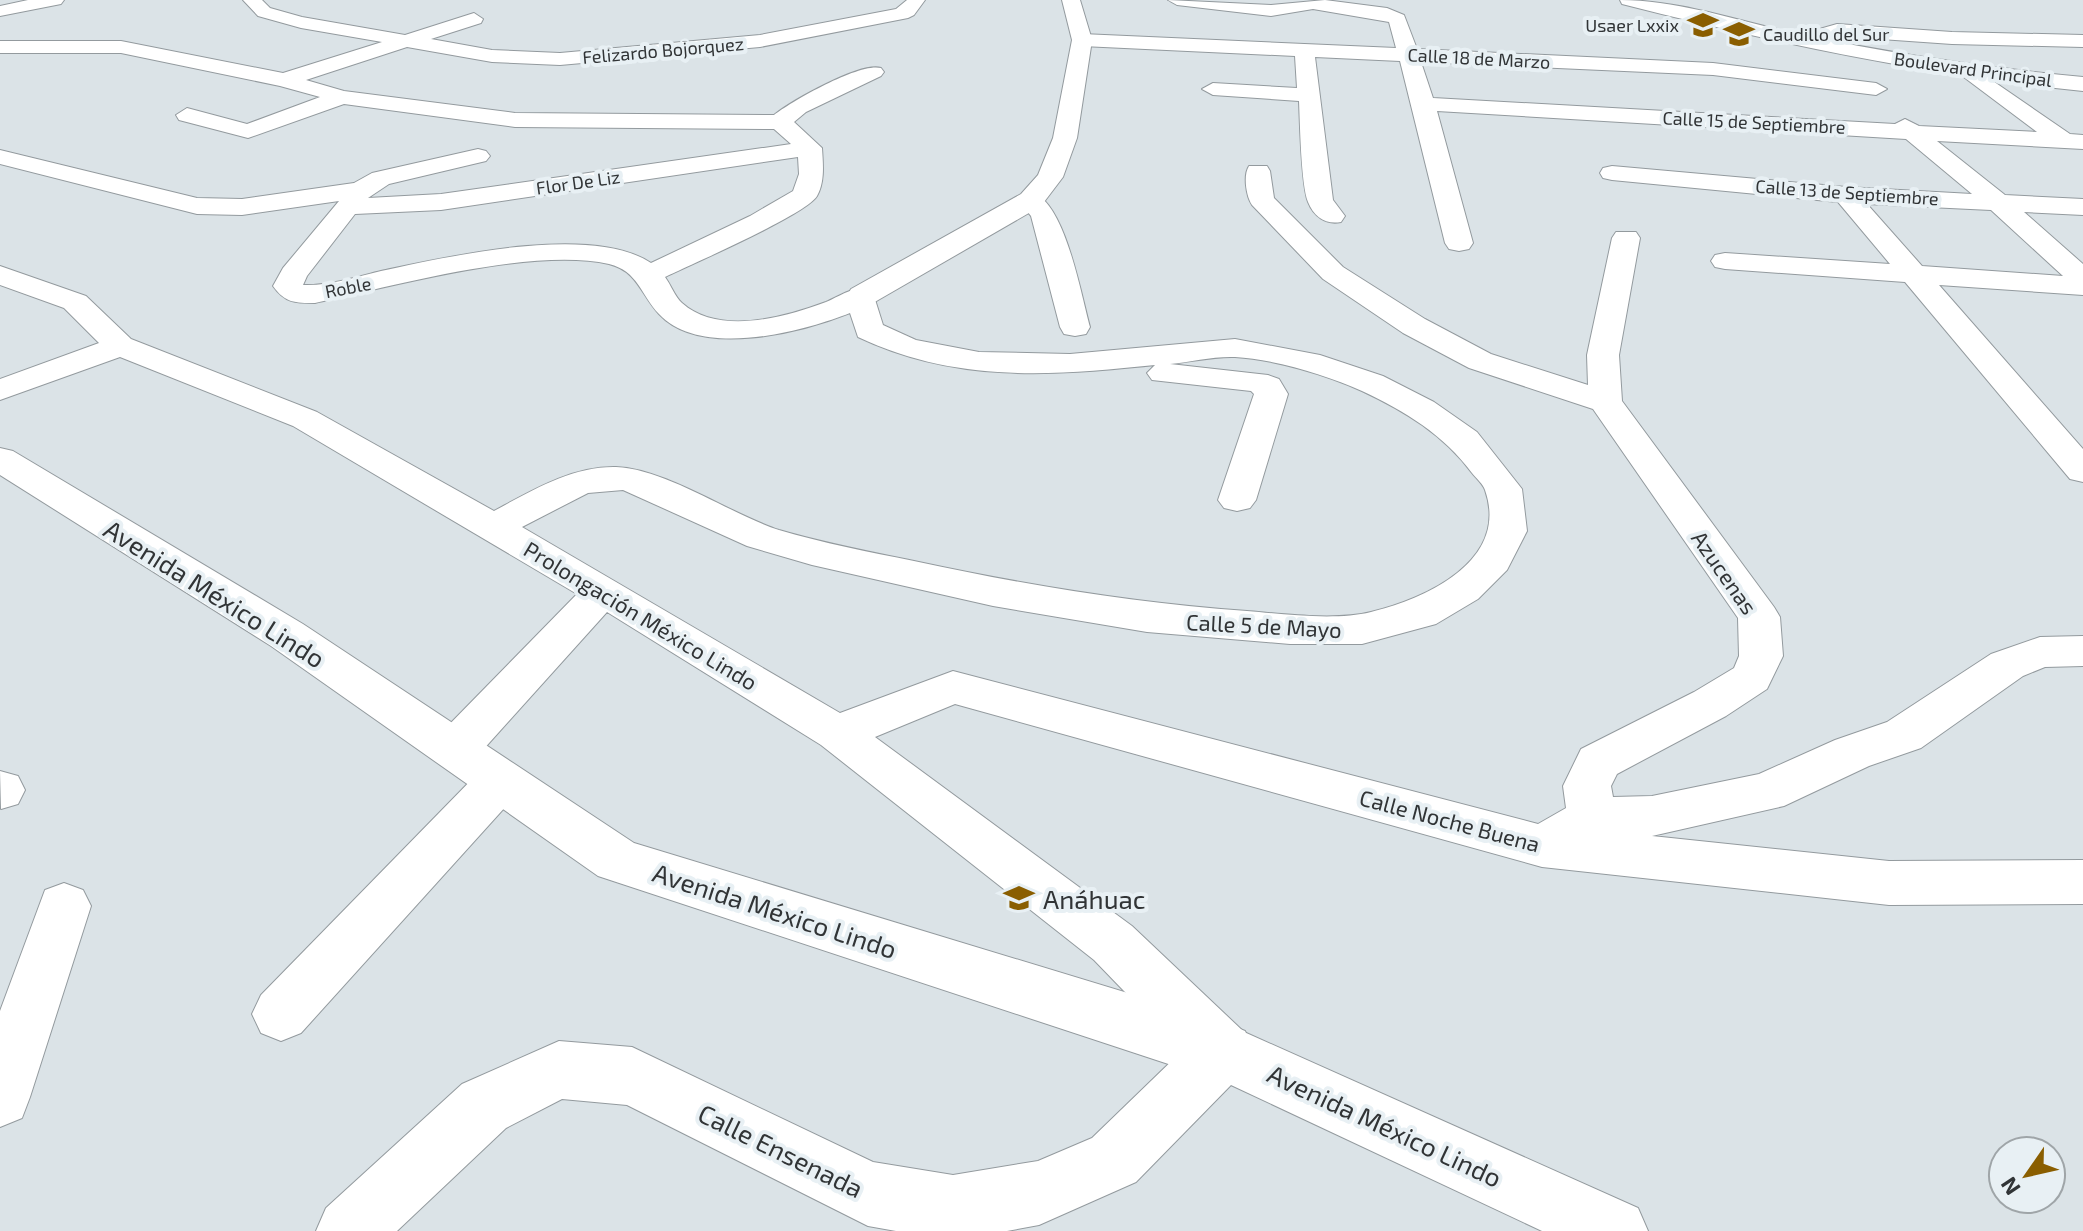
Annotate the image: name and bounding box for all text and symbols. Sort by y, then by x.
school or university icon: Usaer Lxxix [1686,8,1720,42]
place label: Usaer Lxxix [1585,14,1679,36]
school or university icon: Caudillo del Sur [1722,17,1756,51]
place label: Caudillo del Sur [1763,23,1890,45]
street label: Felizardo Bojorquez [581,32,745,68]
street label: Calle 18 de Marzo [1407,43,1551,73]
street label: Boulevard Principal [1893,47,2054,91]
street label: Calle 15 de Septiembre [1662,106,1846,138]
street label: Flor De Liz [535,165,621,199]
street label: Calle 13 de Septiembre [1755,175,1939,209]
street label: Roble [323,272,373,302]
street label: Avenida México Lindo [99,512,331,674]
street label: Azucenas [1687,525,1763,619]
street label: Prolongación México Lindo [520,535,762,695]
street label: Calle 5 de Mayo [1186,608,1342,642]
street label: Calle Noche Buena [1357,783,1543,857]
street label: Avenida México Lindo [649,856,901,964]
school or university icon: Anáhuac [1002,881,1036,915]
place label: Anáhuac [1043,883,1145,914]
street label: Avenida México Lindo [1263,1057,1507,1193]
street label: Calle Ensenada [693,1097,869,1203]
north arrow [1987,1135,2067,1215]
text: N [1994,1173,2025,1201]

